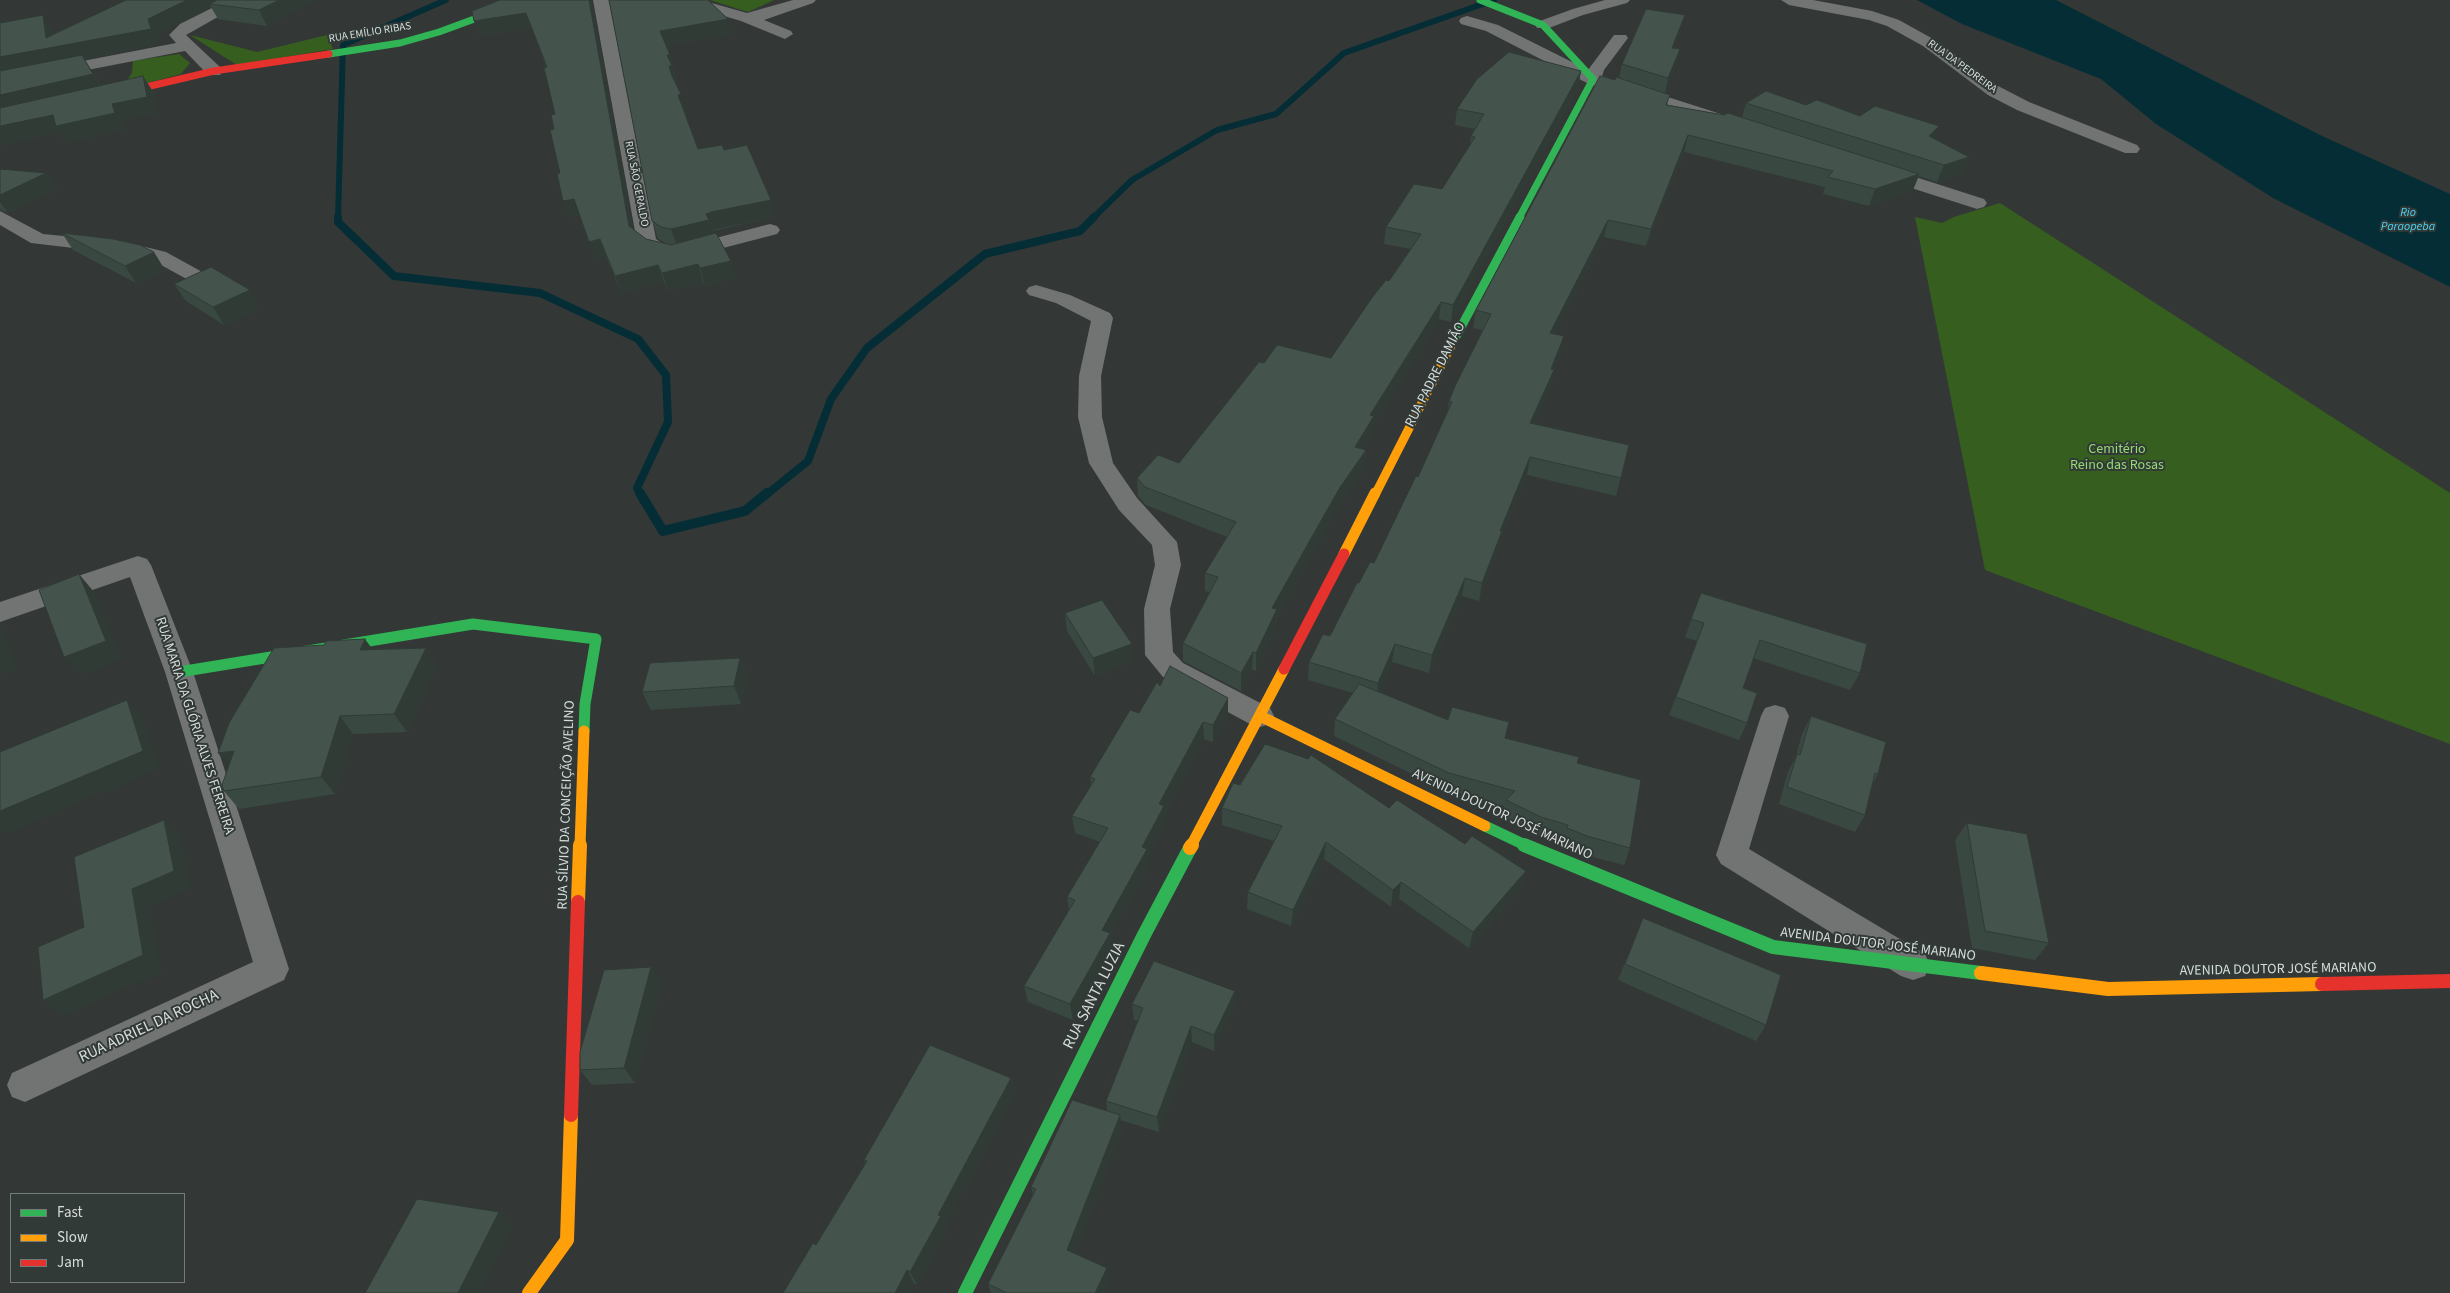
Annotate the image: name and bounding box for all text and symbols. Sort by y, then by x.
street label: RUA EMÍLIO RIBAS [328,20,412,46]
street label: RUA DA PEDREIRA [1925,38,1999,96]
street label: RUA SÃO GERALDO [621,140,651,228]
water label: Rio Paraopeba [2381,206,2435,234]
street label: RUA PADRE DAMIÃO [1402,320,1470,430]
park label: Cemitério Reino das Rosas [2070,442,2164,474]
street label: RUA MARIA DA GLÓRIA ALVES FERREIRA [151,615,237,837]
street label: RUA SÍLVIO DA CONCEIÇÃO AVELINO [555,700,579,910]
street label: AVENIDA DOUTOR JOSÉ MARIANO [1409,766,1595,864]
street label: AVENIDA DOUTOR JOSÉ MARIANO [1779,925,1977,965]
street label: RUA SANTA LUZIA [1060,939,1130,1053]
street label: AVENIDA DOUTOR JOSÉ MARIANO [2179,960,2377,980]
street label: RUA ADRIEL DA ROCHA [76,986,222,1068]
legend [10,1193,185,1283]
text: Fast [57,1202,83,1223]
text: Slow [57,1227,88,1248]
text: Jam [57,1252,84,1273]

